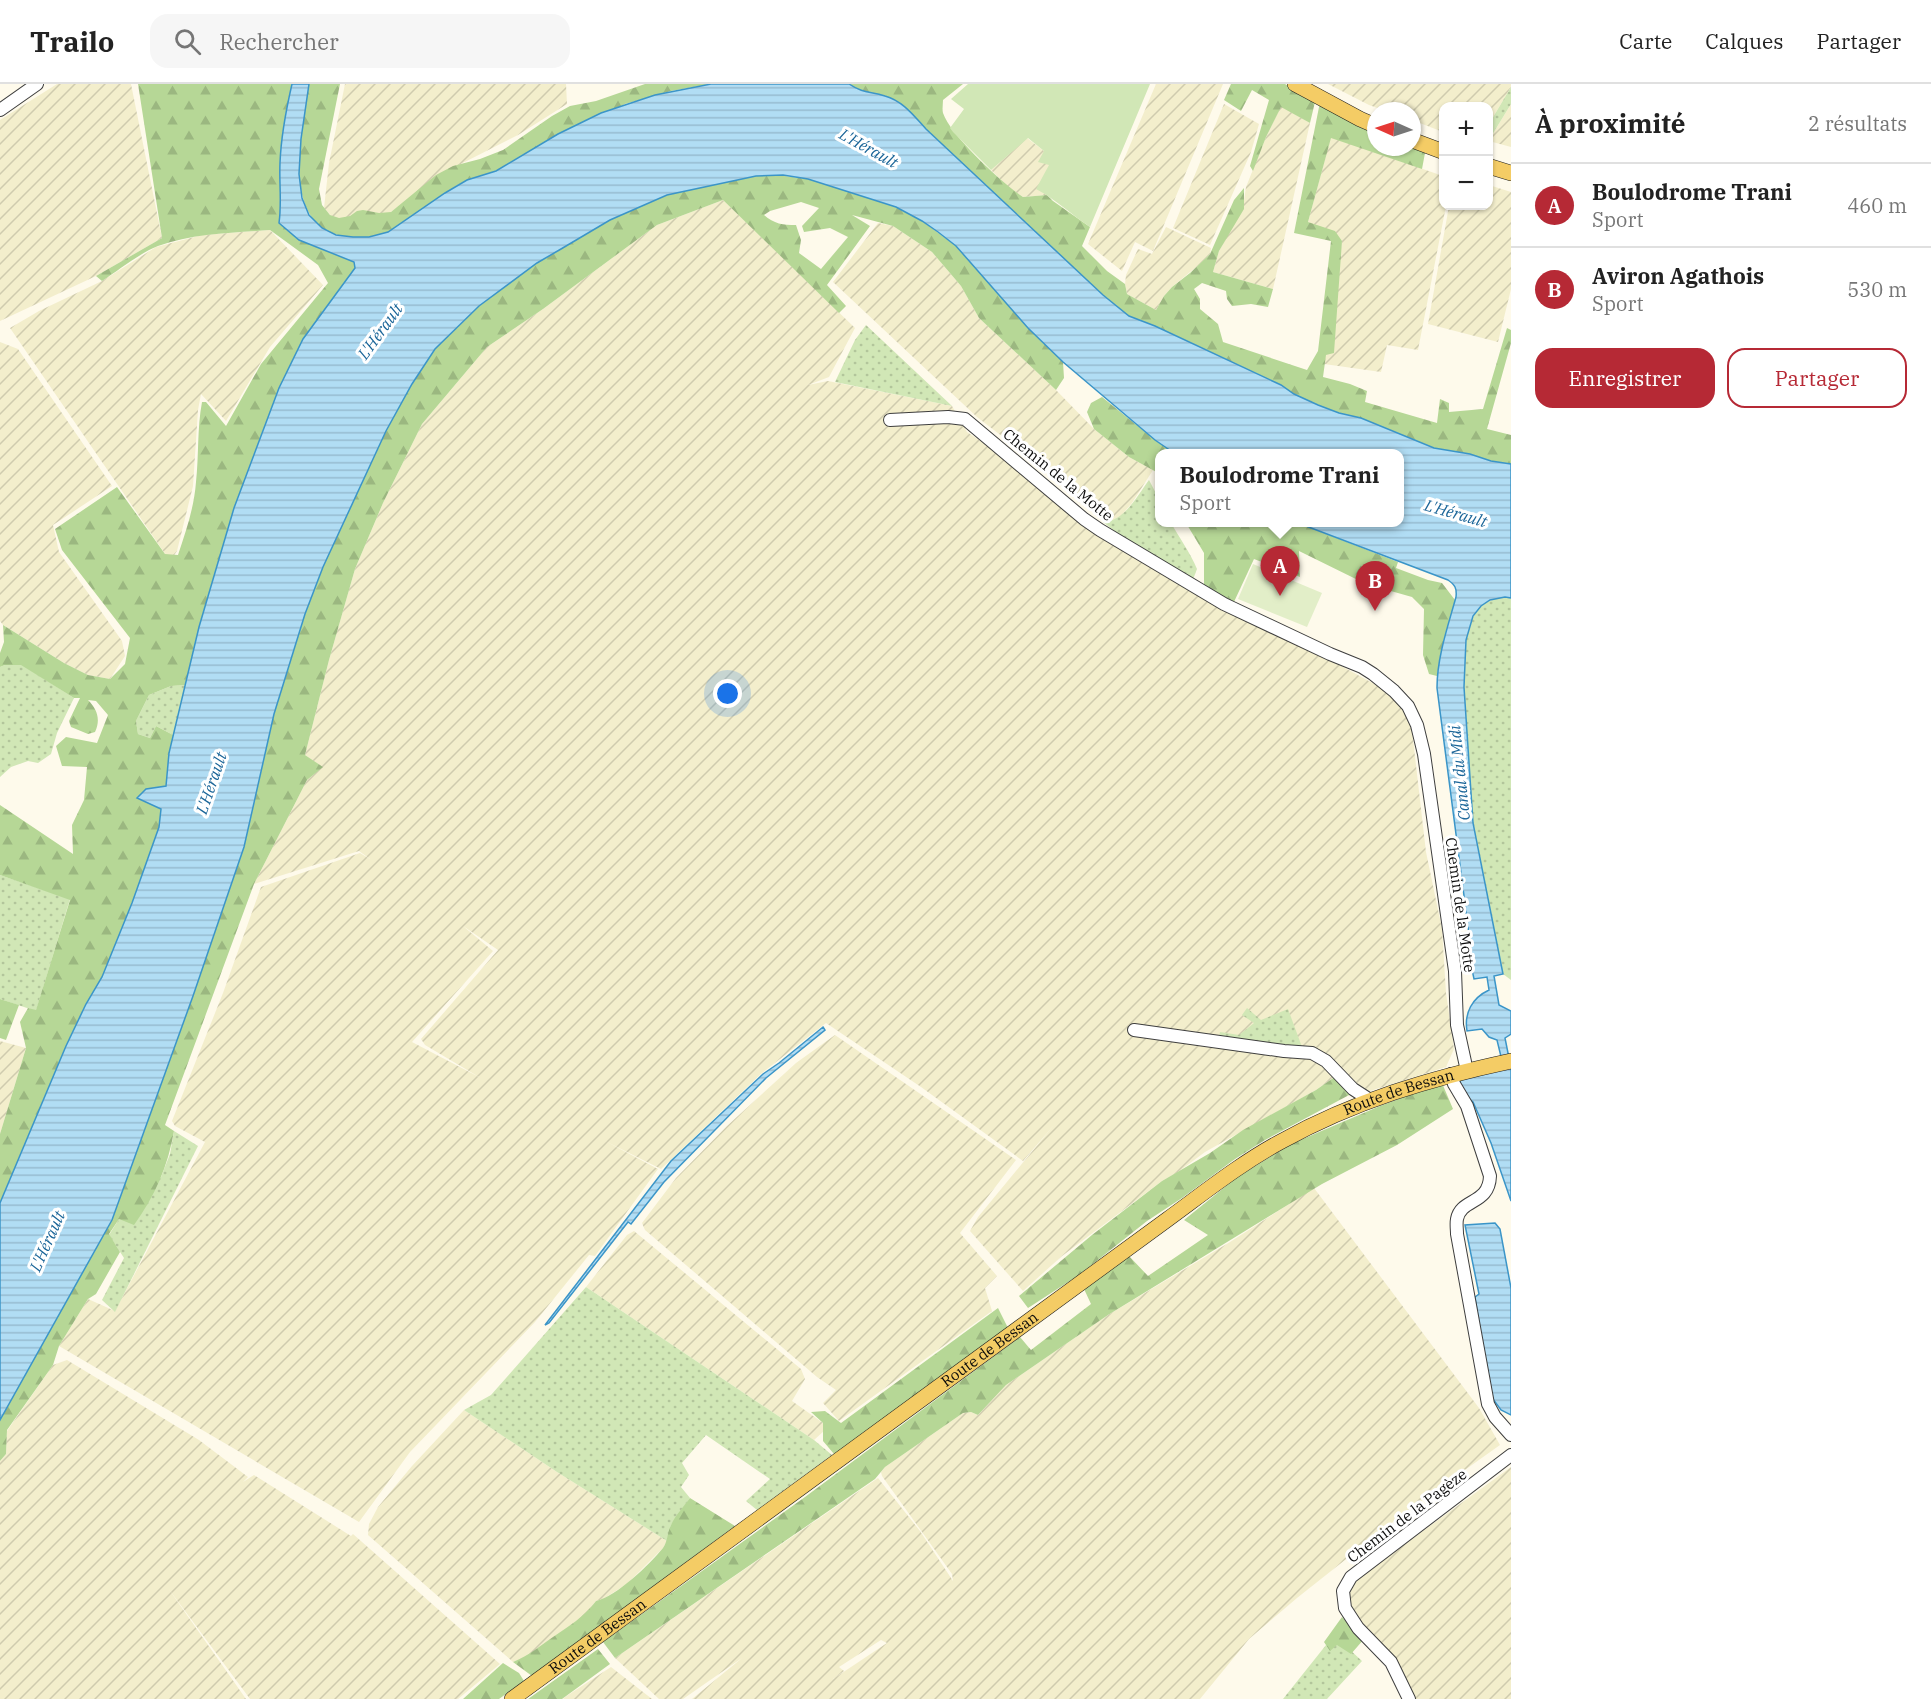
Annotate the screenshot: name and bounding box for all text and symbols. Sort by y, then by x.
search box [150,14,570,68]
text: Trailo [30,23,114,60]
icon: search [171,25,204,58]
text: Rechercher [219,27,339,56]
text: Carte [1619,27,1672,55]
text: Calques [1705,27,1784,55]
text: Partager [1817,27,1901,55]
north arrow [1367,102,1421,156]
map controls [1439,102,1493,210]
button: + [1439,102,1493,156]
text: À proximité [1535,106,1686,140]
text: 2 résultats [1808,110,1907,137]
water label: L'Hérault [835,123,903,173]
button: − [1439,156,1493,210]
text: Boulodrome Trani [1592,177,1792,206]
text: A [1548,192,1561,219]
text: 460 m [1847,192,1907,219]
text: Sport [1592,206,1644,233]
text: Aviron Agathois [1592,261,1764,290]
text: B [1547,276,1562,303]
text: 530 m [1847,276,1907,303]
text: Sport [1592,290,1644,317]
water label: L'Hérault [353,298,408,364]
button: Enregistrer [1535,348,1715,408]
button: Partager [1727,348,1907,408]
street label: Chemin de la Motte [999,424,1117,525]
popup [1155,449,1404,527]
text: Boulodrome Trani [1180,460,1379,489]
text: Sport [1180,489,1231,516]
water label: L'Hérault [1422,494,1491,532]
pin: A [1260,546,1300,596]
pin: B [1356,562,1394,611]
your location [713,679,742,708]
water label: Canal du Midi [1444,724,1474,822]
water label: L'Hérault [191,748,231,817]
street label: Chemin de la Motte [1442,836,1479,974]
street label: Route de Bessan [1340,1065,1456,1119]
water label: L'Hérault [24,1207,70,1275]
street label: Route de Bessan [937,1307,1042,1391]
street label: Chemin de la Pagèze [1343,1464,1470,1567]
street label: Route de Bessan [545,1594,650,1678]

